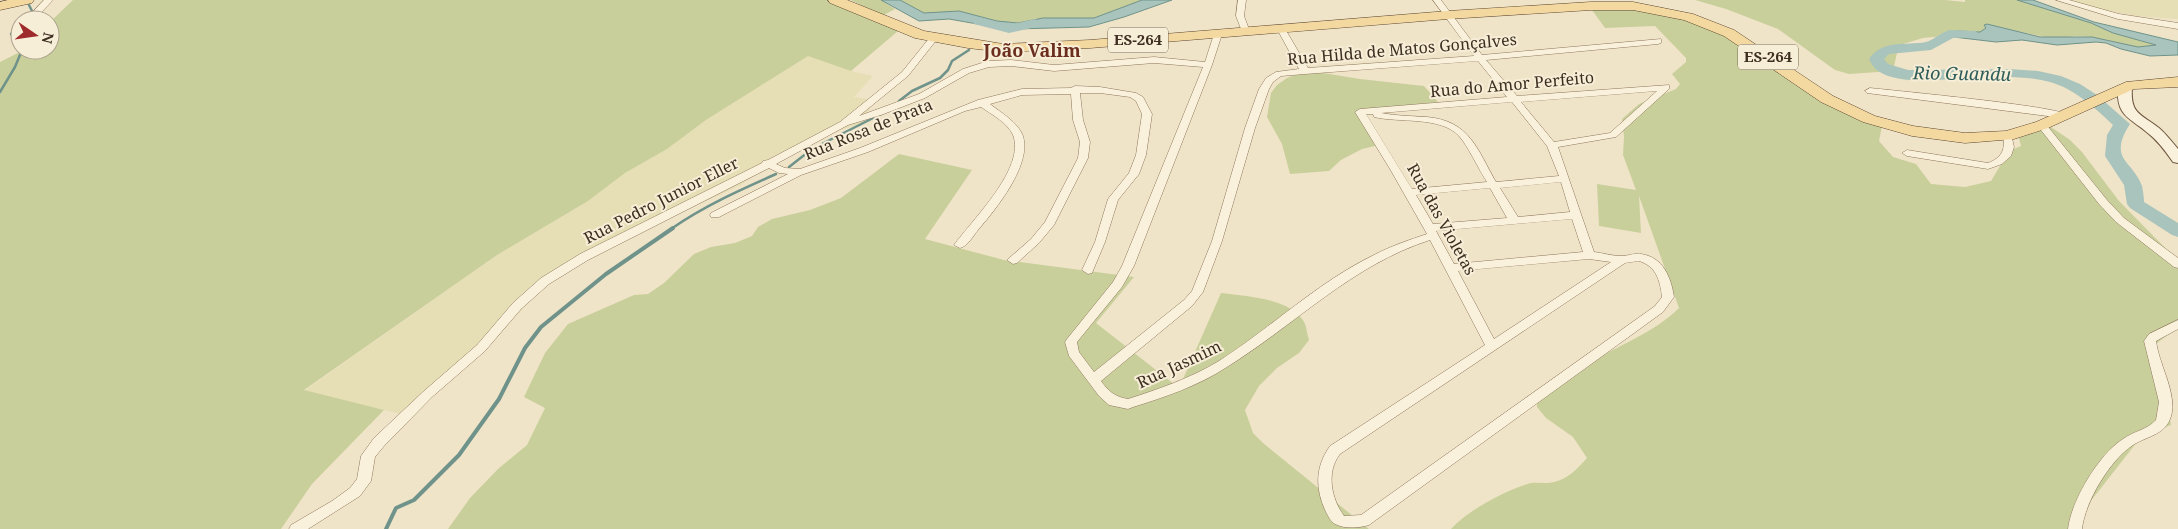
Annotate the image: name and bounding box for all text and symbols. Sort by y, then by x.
north arrow [10,10,60,60]
road number: ES-264 [1108,28,1168,52]
street label: Rua Hilda de Matos Gonçalves [1286,28,1518,70]
text: N [38,31,59,46]
district label: João Valim [982,38,1081,62]
road number: ES-264 [1738,44,1798,70]
water label: Rio Guandu [1912,60,2012,86]
street label: Rua do Amor Perfeito [1429,66,1595,102]
street label: Rua Rosa de Prata [800,93,936,165]
street label: Rua Pedro Junior Eller [580,151,743,249]
street label: Rua das Violetas [1402,159,1482,279]
street label: Rua Jasmim [1133,335,1225,393]

